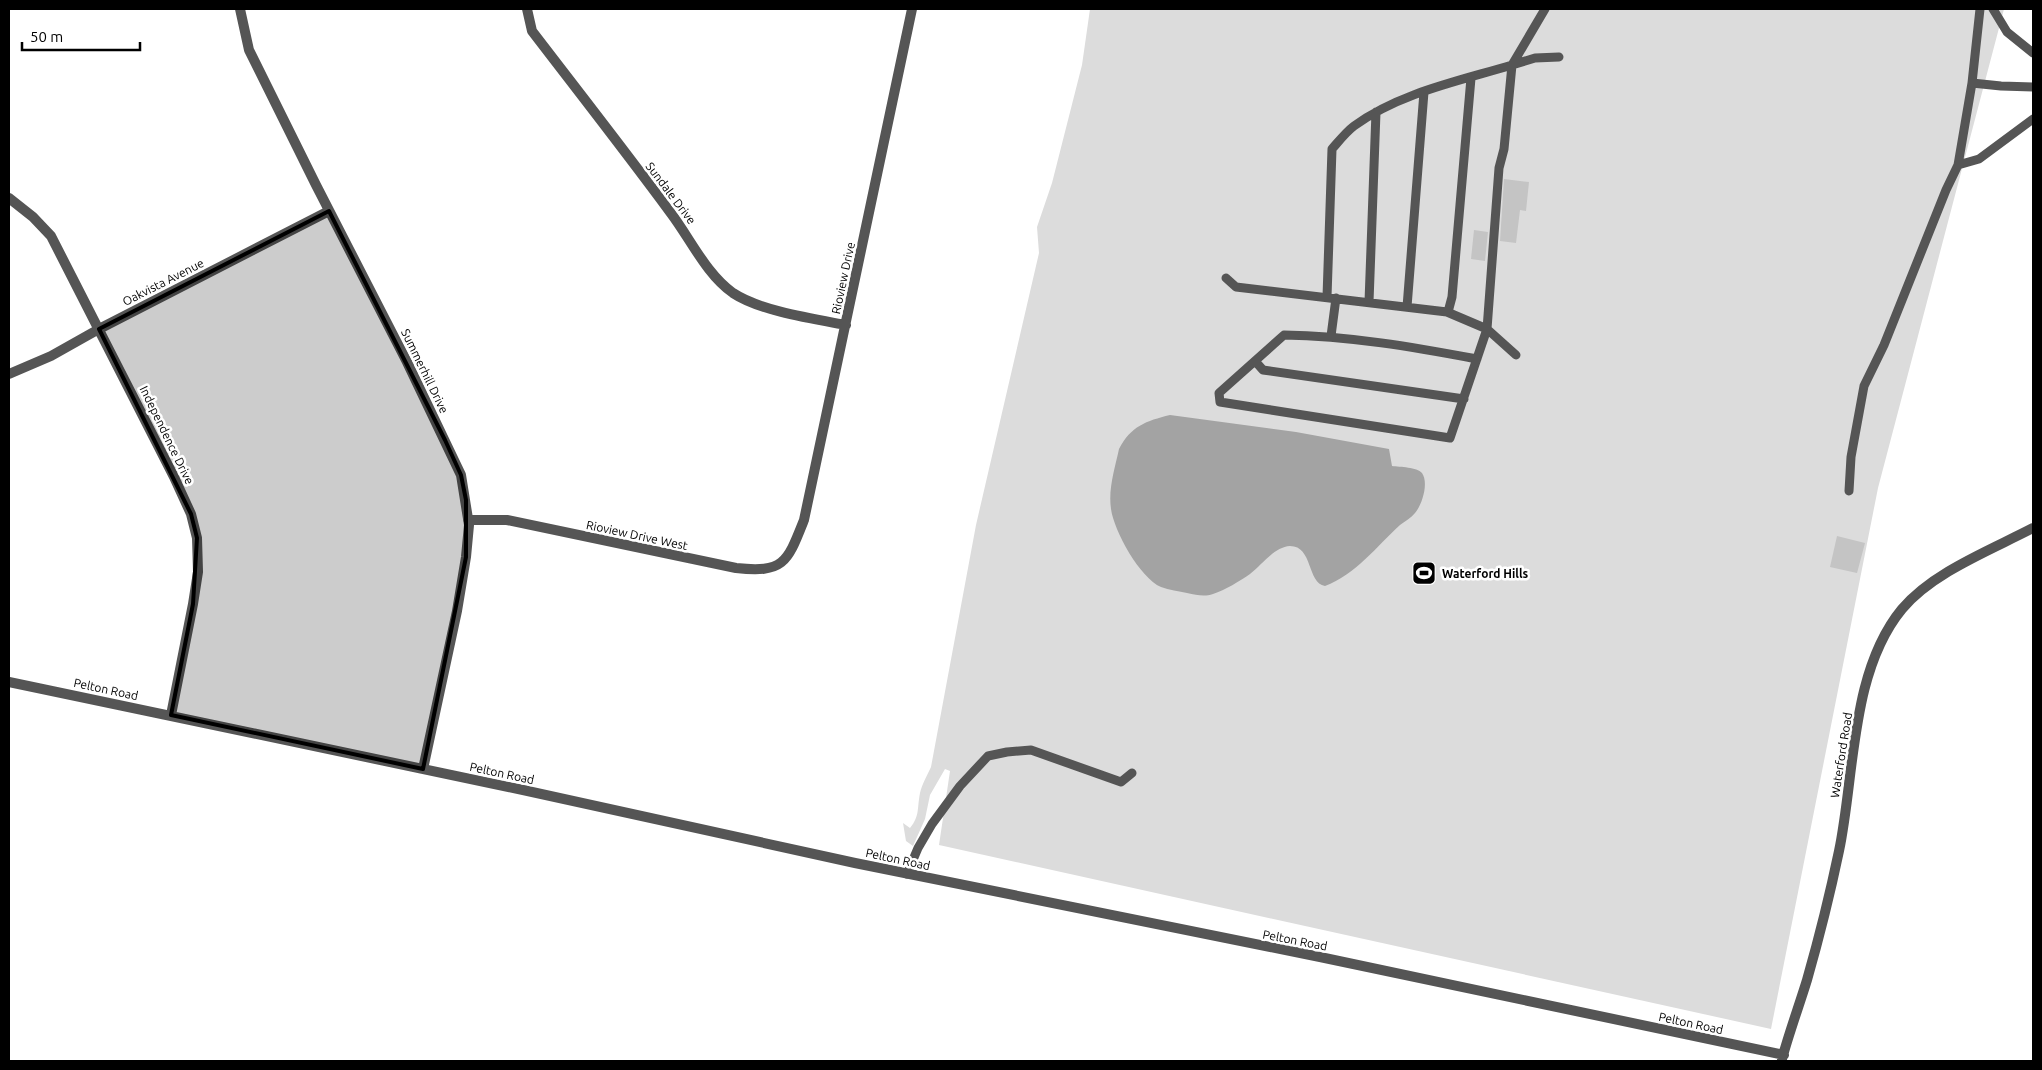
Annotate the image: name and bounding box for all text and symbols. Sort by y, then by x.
scale bar [22,20,140,52]
text: 50 m [30,28,63,45]
street label: Sundale Drive [644,160,698,226]
street label: Rioview Drive [829,241,857,315]
street label: Oakvista Avenue [120,256,206,308]
street label: Summerhill Drive [399,327,451,415]
street label: Independence Drive [138,384,196,486]
street label: Rioview Drive West [585,518,689,552]
sports icon: Waterford Hills [1411,560,1437,586]
place label: Waterford Hills [1442,567,1529,580]
street label: Pelton Road [73,676,139,702]
street label: Waterford Road [1828,711,1854,799]
street label: Pelton Road [469,760,535,786]
street label: Pelton Road [865,846,931,872]
street label: Pelton Road [1262,927,1328,953]
street label: Pelton Road [1658,1010,1724,1036]

